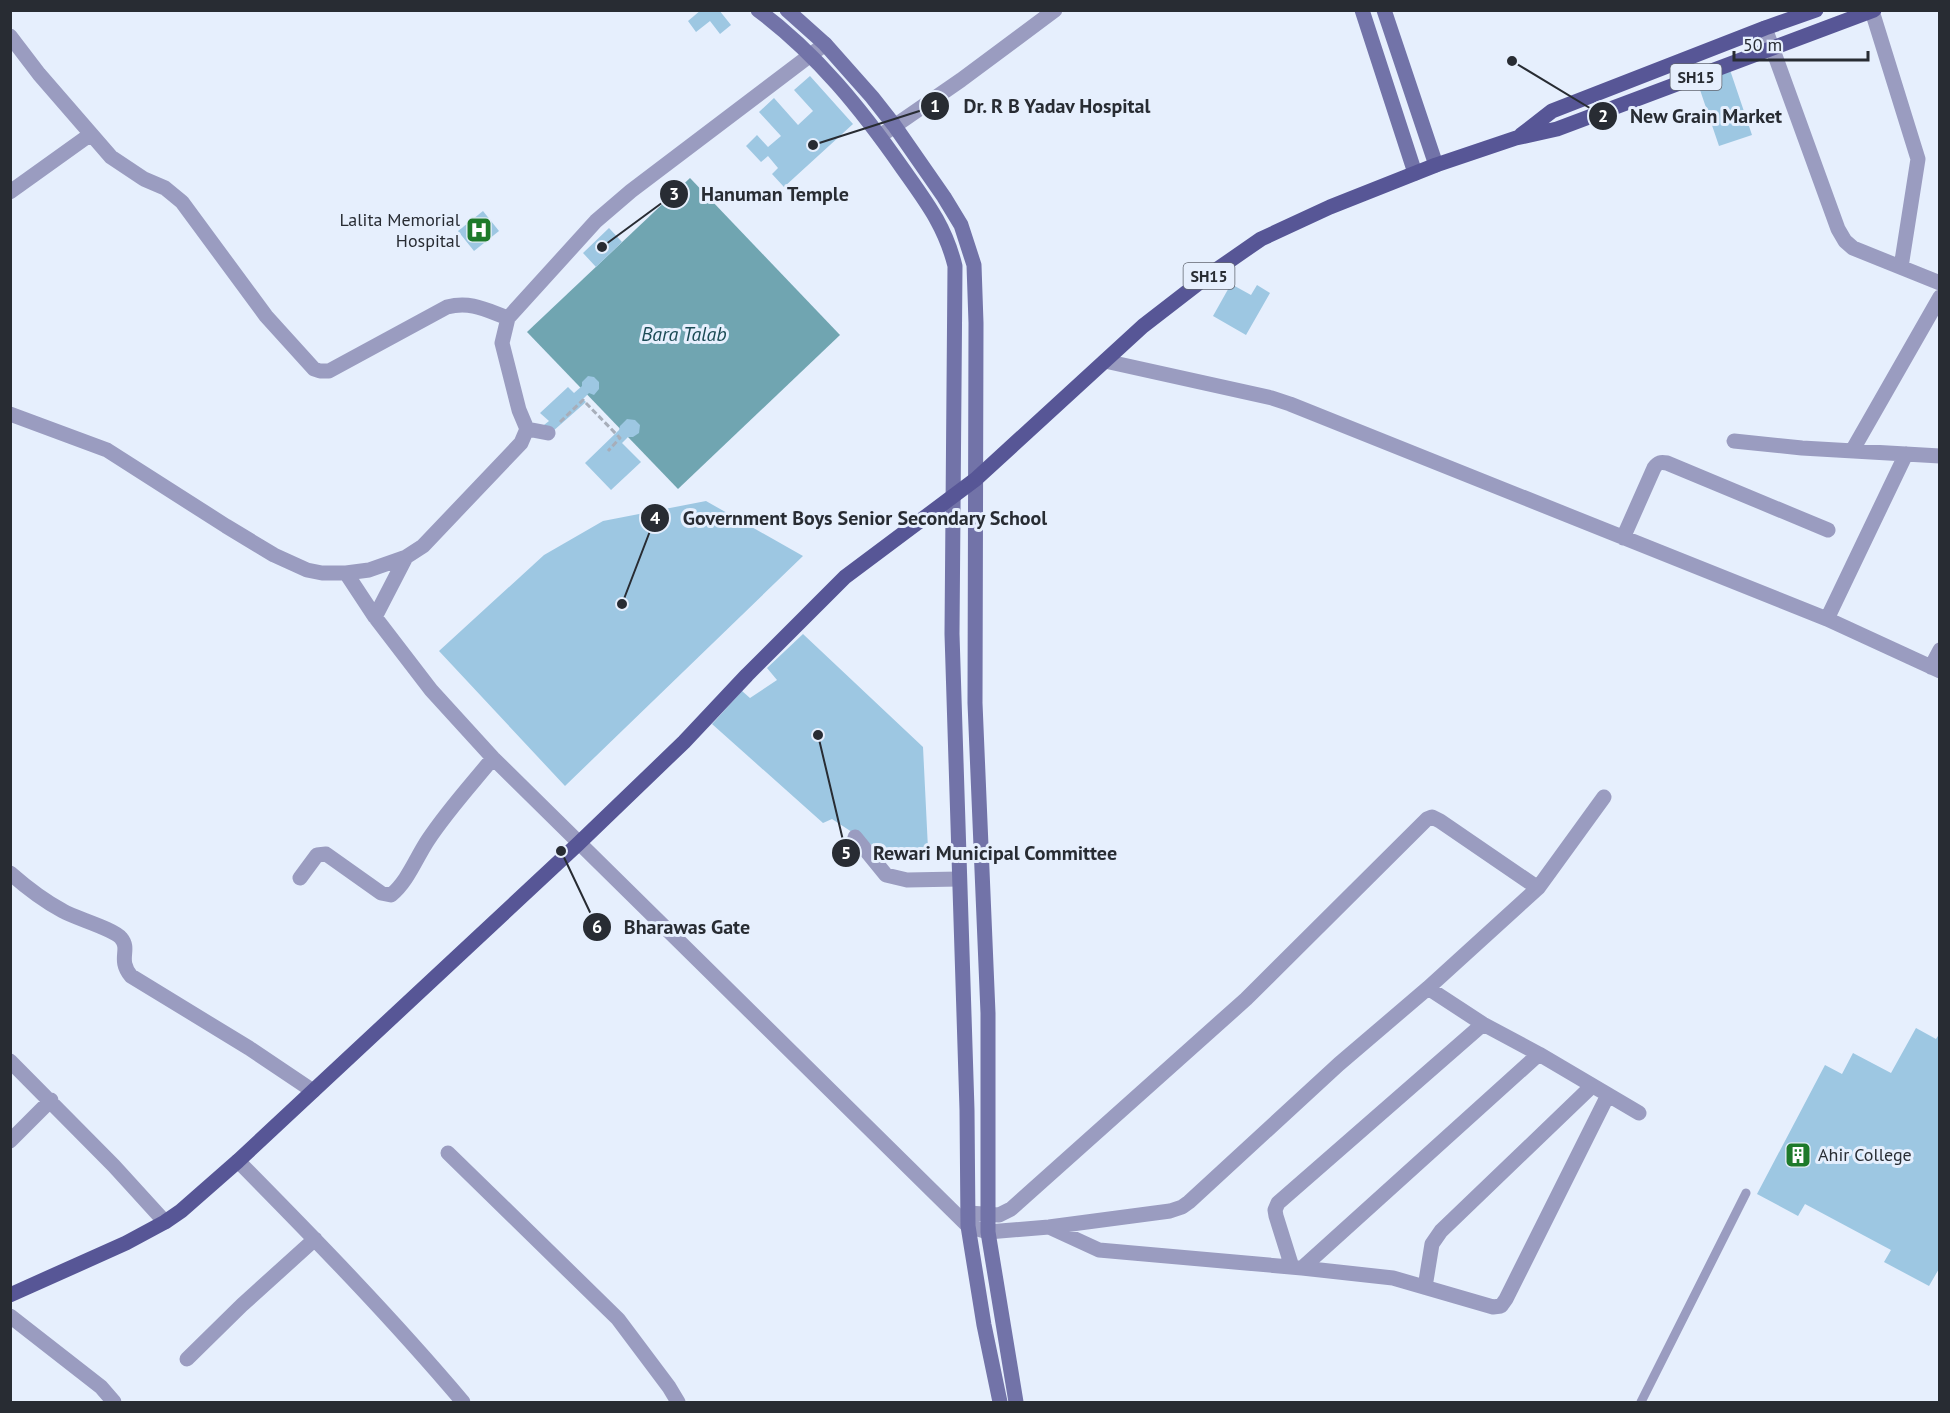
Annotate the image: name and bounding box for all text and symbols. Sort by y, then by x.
scale bar [1734,24,1868,62]
text: 50 m [1743,33,1782,56]
road number: SH15 [1670,64,1722,90]
callout: Dr. R B Yadav Hospital [920,87,1164,125]
text: Dr. R B Yadav Hospital [964,93,1151,119]
text: 1 [930,94,940,117]
callout: New Grain Market [1588,97,1795,135]
text: New Grain Market [1630,103,1782,129]
text: 2 [1598,104,1608,127]
callout: Hanuman Temple [659,175,862,213]
text: Hanuman Temple [701,181,849,207]
text: 3 [669,182,679,205]
place label: Lalita Memorial Hospital [339,208,461,252]
hospital icon: Lalita Memorial Hospital [464,215,494,245]
road number: SH15 [1184,263,1234,289]
water label: Bara Talab [641,321,727,347]
callout: Government Boys Senior Secondary School [640,499,1060,537]
text: Government Boys Senior Secondary School [683,505,1047,531]
text: 4 [650,506,660,529]
callout: Rewari Municipal Committee [831,834,1129,872]
text: Rewari Municipal Committee [873,840,1117,866]
text: 5 [841,841,851,864]
callout: Bharawas Gate [582,908,762,946]
text: Bharawas Gate [624,914,750,940]
text: 6 [592,915,602,938]
building icon: Ahir College [1783,1140,1813,1170]
place label: Ahir College [1818,1143,1912,1166]

